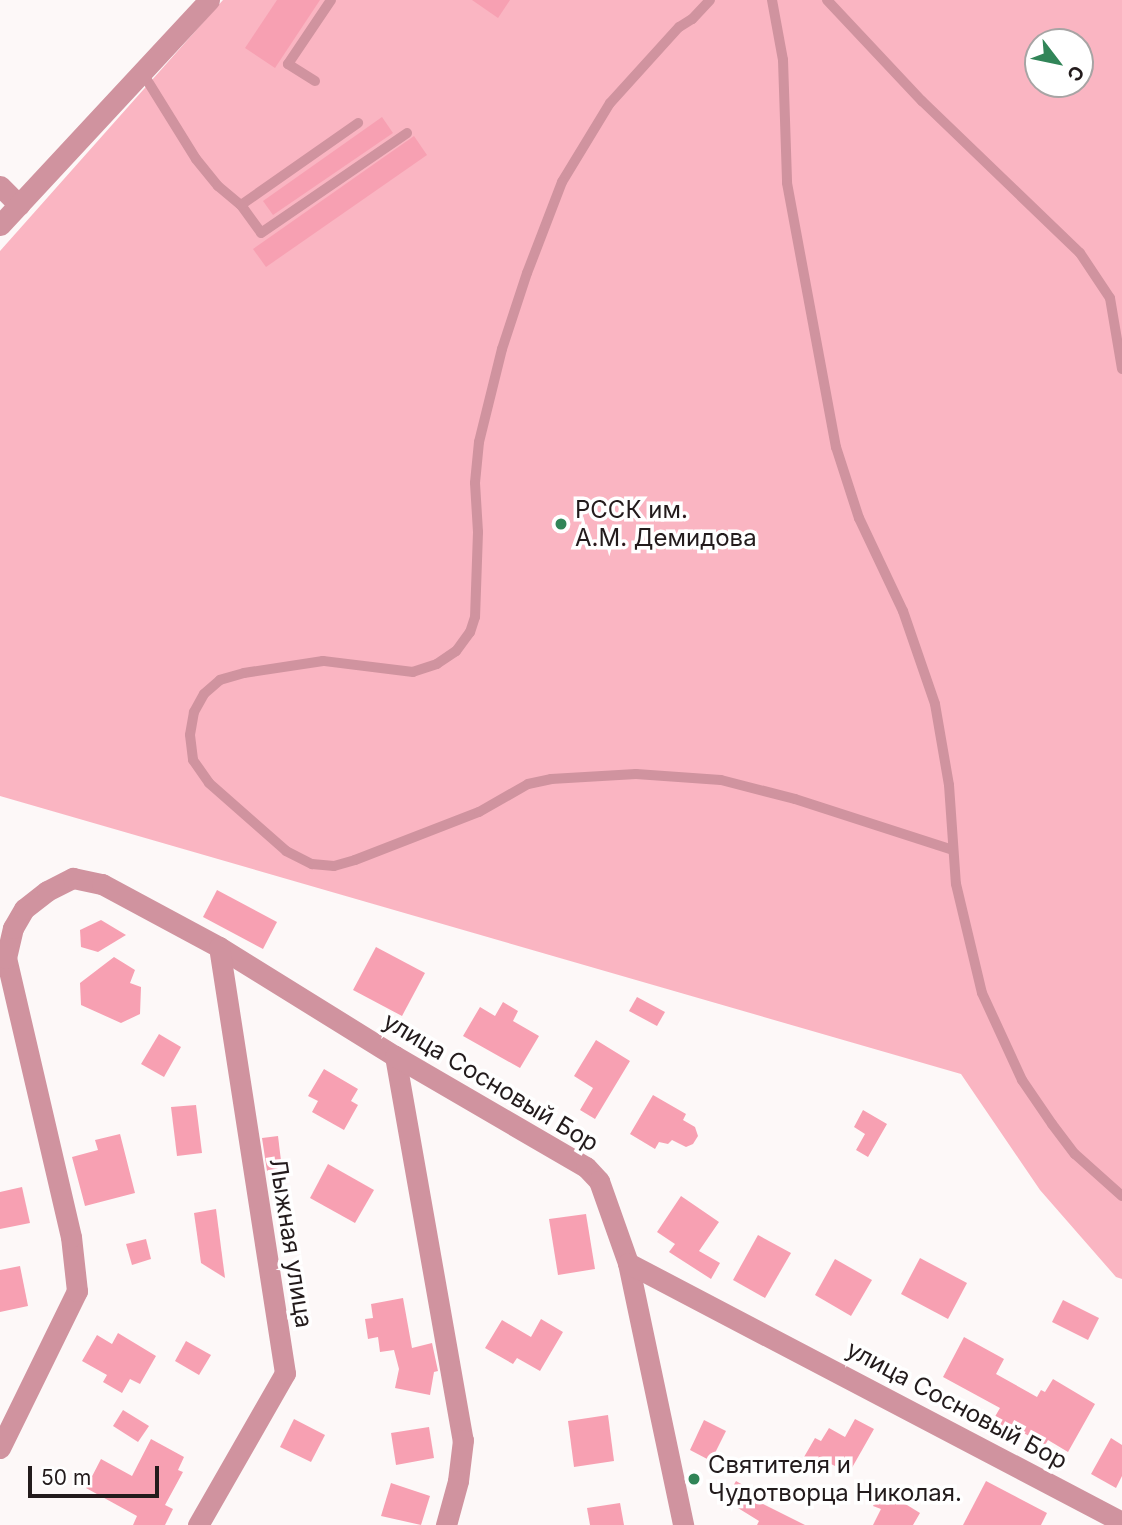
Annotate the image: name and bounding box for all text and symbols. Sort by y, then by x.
north arrow [1024,28,1094,98]
text: С [1062,61,1089,85]
place label: РССК им. А.М. Демидова [575,496,757,552]
marker: РССК им. А.М. Демидова [553,516,569,532]
street label: улица Сосновый Бор [378,1006,604,1158]
street label: Лыжная улица [263,1156,319,1330]
street label: улица Сосновый Бор [842,1335,1072,1475]
place label: Святителя и Чудотворца Николая. [708,1451,962,1507]
scale bar [32,1452,163,1496]
text: 50 m [41,1465,91,1490]
marker: Святителя и Чудотворца Николая. [686,1471,702,1487]

